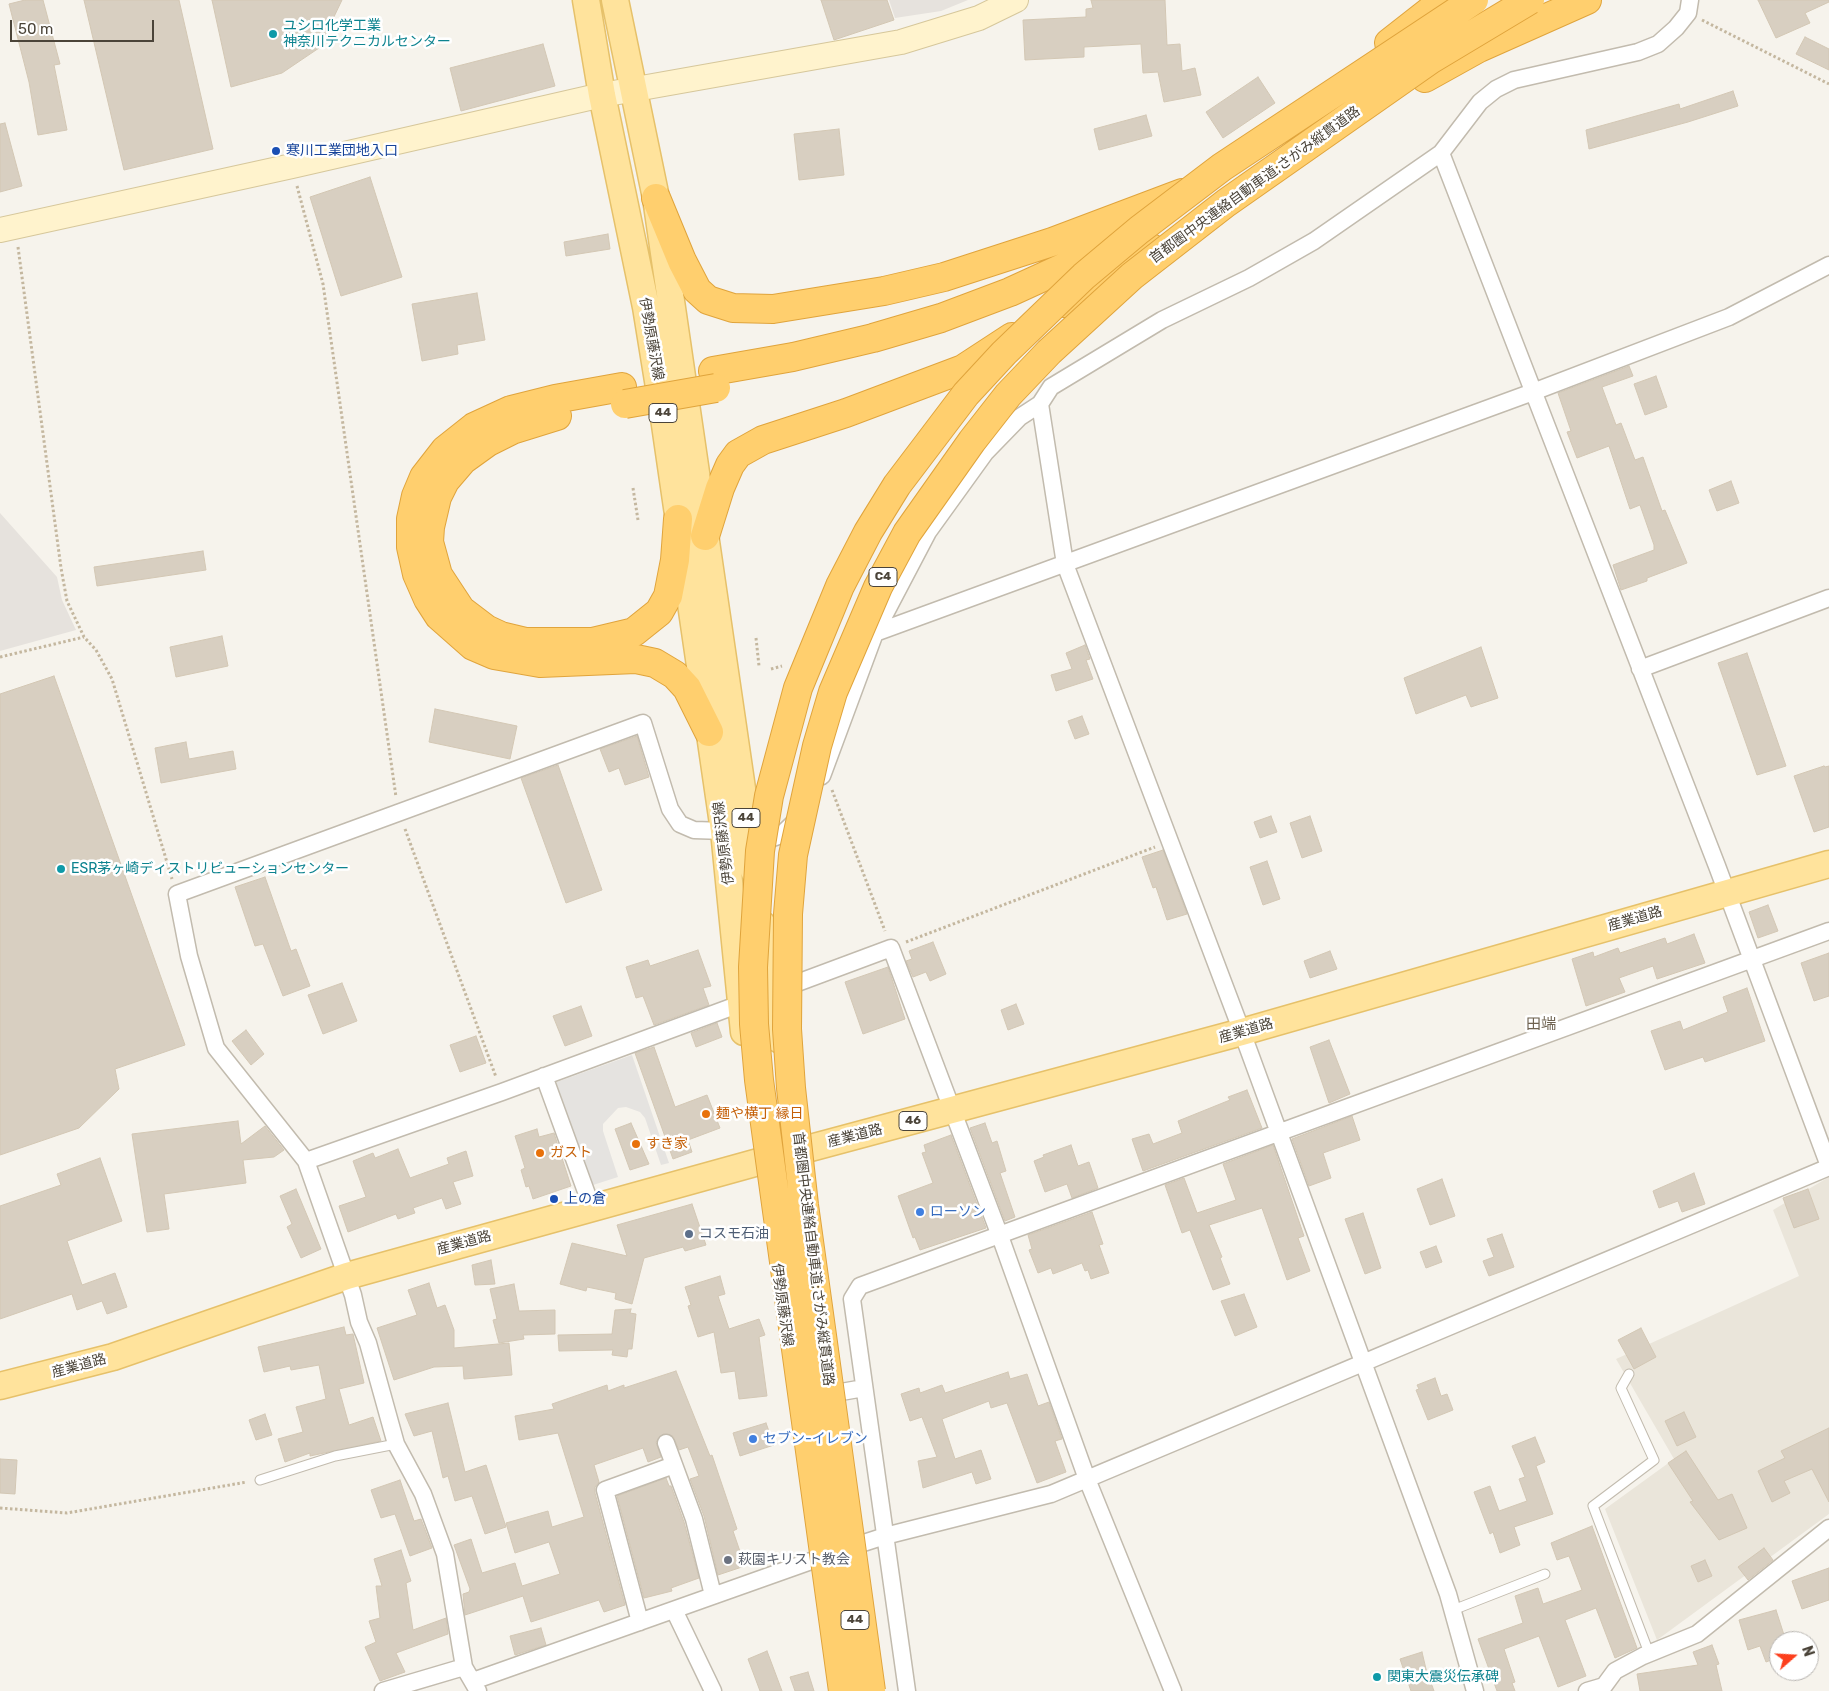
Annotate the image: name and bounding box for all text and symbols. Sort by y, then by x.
scale bar [12,10,156,42]
place label: ユシロ化学工業 神奈川テクニカルセンター [283,18,451,50]
text: 50 m [18,20,53,38]
marker: ユシロ化学工業 神奈川テクニカルセンター [267,28,279,40]
street label: 首都圏中央連絡自動車道;さがみ縦貫道路 [1147,103,1363,267]
place label: 寒川工業団地入口 [286,143,398,159]
marker: 寒川工業団地入口 [270,145,282,157]
street label: 伊勢原藤沢線 [635,296,667,382]
road number: 44 [649,403,677,422]
road number: C4 [869,568,897,586]
street label: 伊勢原藤沢線 [711,800,737,886]
road number: 44 [732,808,760,828]
place label: ESR茅ヶ崎ディストリビューションセンター [71,861,349,877]
marker: ESR茅ヶ崎ディストリビューションセンター [55,863,67,875]
street label: 産業道路 [1606,903,1664,935]
street label: 産業道路 [1217,1015,1275,1047]
district label: 田端 [1526,1016,1556,1034]
place label: 麺や横丁 縁日 [716,1106,803,1122]
marker: 麺や横丁 縁日 [700,1108,712,1120]
road number: 46 [899,1112,927,1130]
street label: 産業道路 [826,1121,884,1151]
street label: 首都圏中央連絡自動車道;さがみ縦貫道路 [789,1131,837,1387]
place label: すき家 [646,1136,688,1152]
marker: すき家 [630,1138,642,1150]
place label: ガスト [550,1145,592,1161]
marker: ガスト [534,1147,546,1159]
place label: 上の倉 [564,1191,606,1207]
marker: 上の倉 [548,1193,560,1205]
place label: ローソン [930,1204,986,1220]
marker: ローソン [914,1206,926,1218]
place label: コスモ石油 [699,1226,769,1242]
street label: 産業道路 [435,1228,493,1258]
marker: コスモ石油 [683,1228,695,1240]
street label: 伊勢原藤沢線 [768,1262,796,1348]
street label: 産業道路 [50,1351,108,1381]
place label: セブン-イレブン [763,1431,868,1447]
marker: セブン-イレブン [747,1433,759,1445]
place label: 萩園キリスト教会 [738,1552,850,1568]
marker: 萩園キリスト教会 [722,1554,734,1566]
road number: 44 [841,1610,869,1630]
north arrow [1769,1631,1819,1681]
text: N [1798,1644,1817,1659]
place label: 関東大震災伝承碑 [1387,1669,1499,1685]
marker: 関東大震災伝承碑 [1371,1671,1383,1683]

